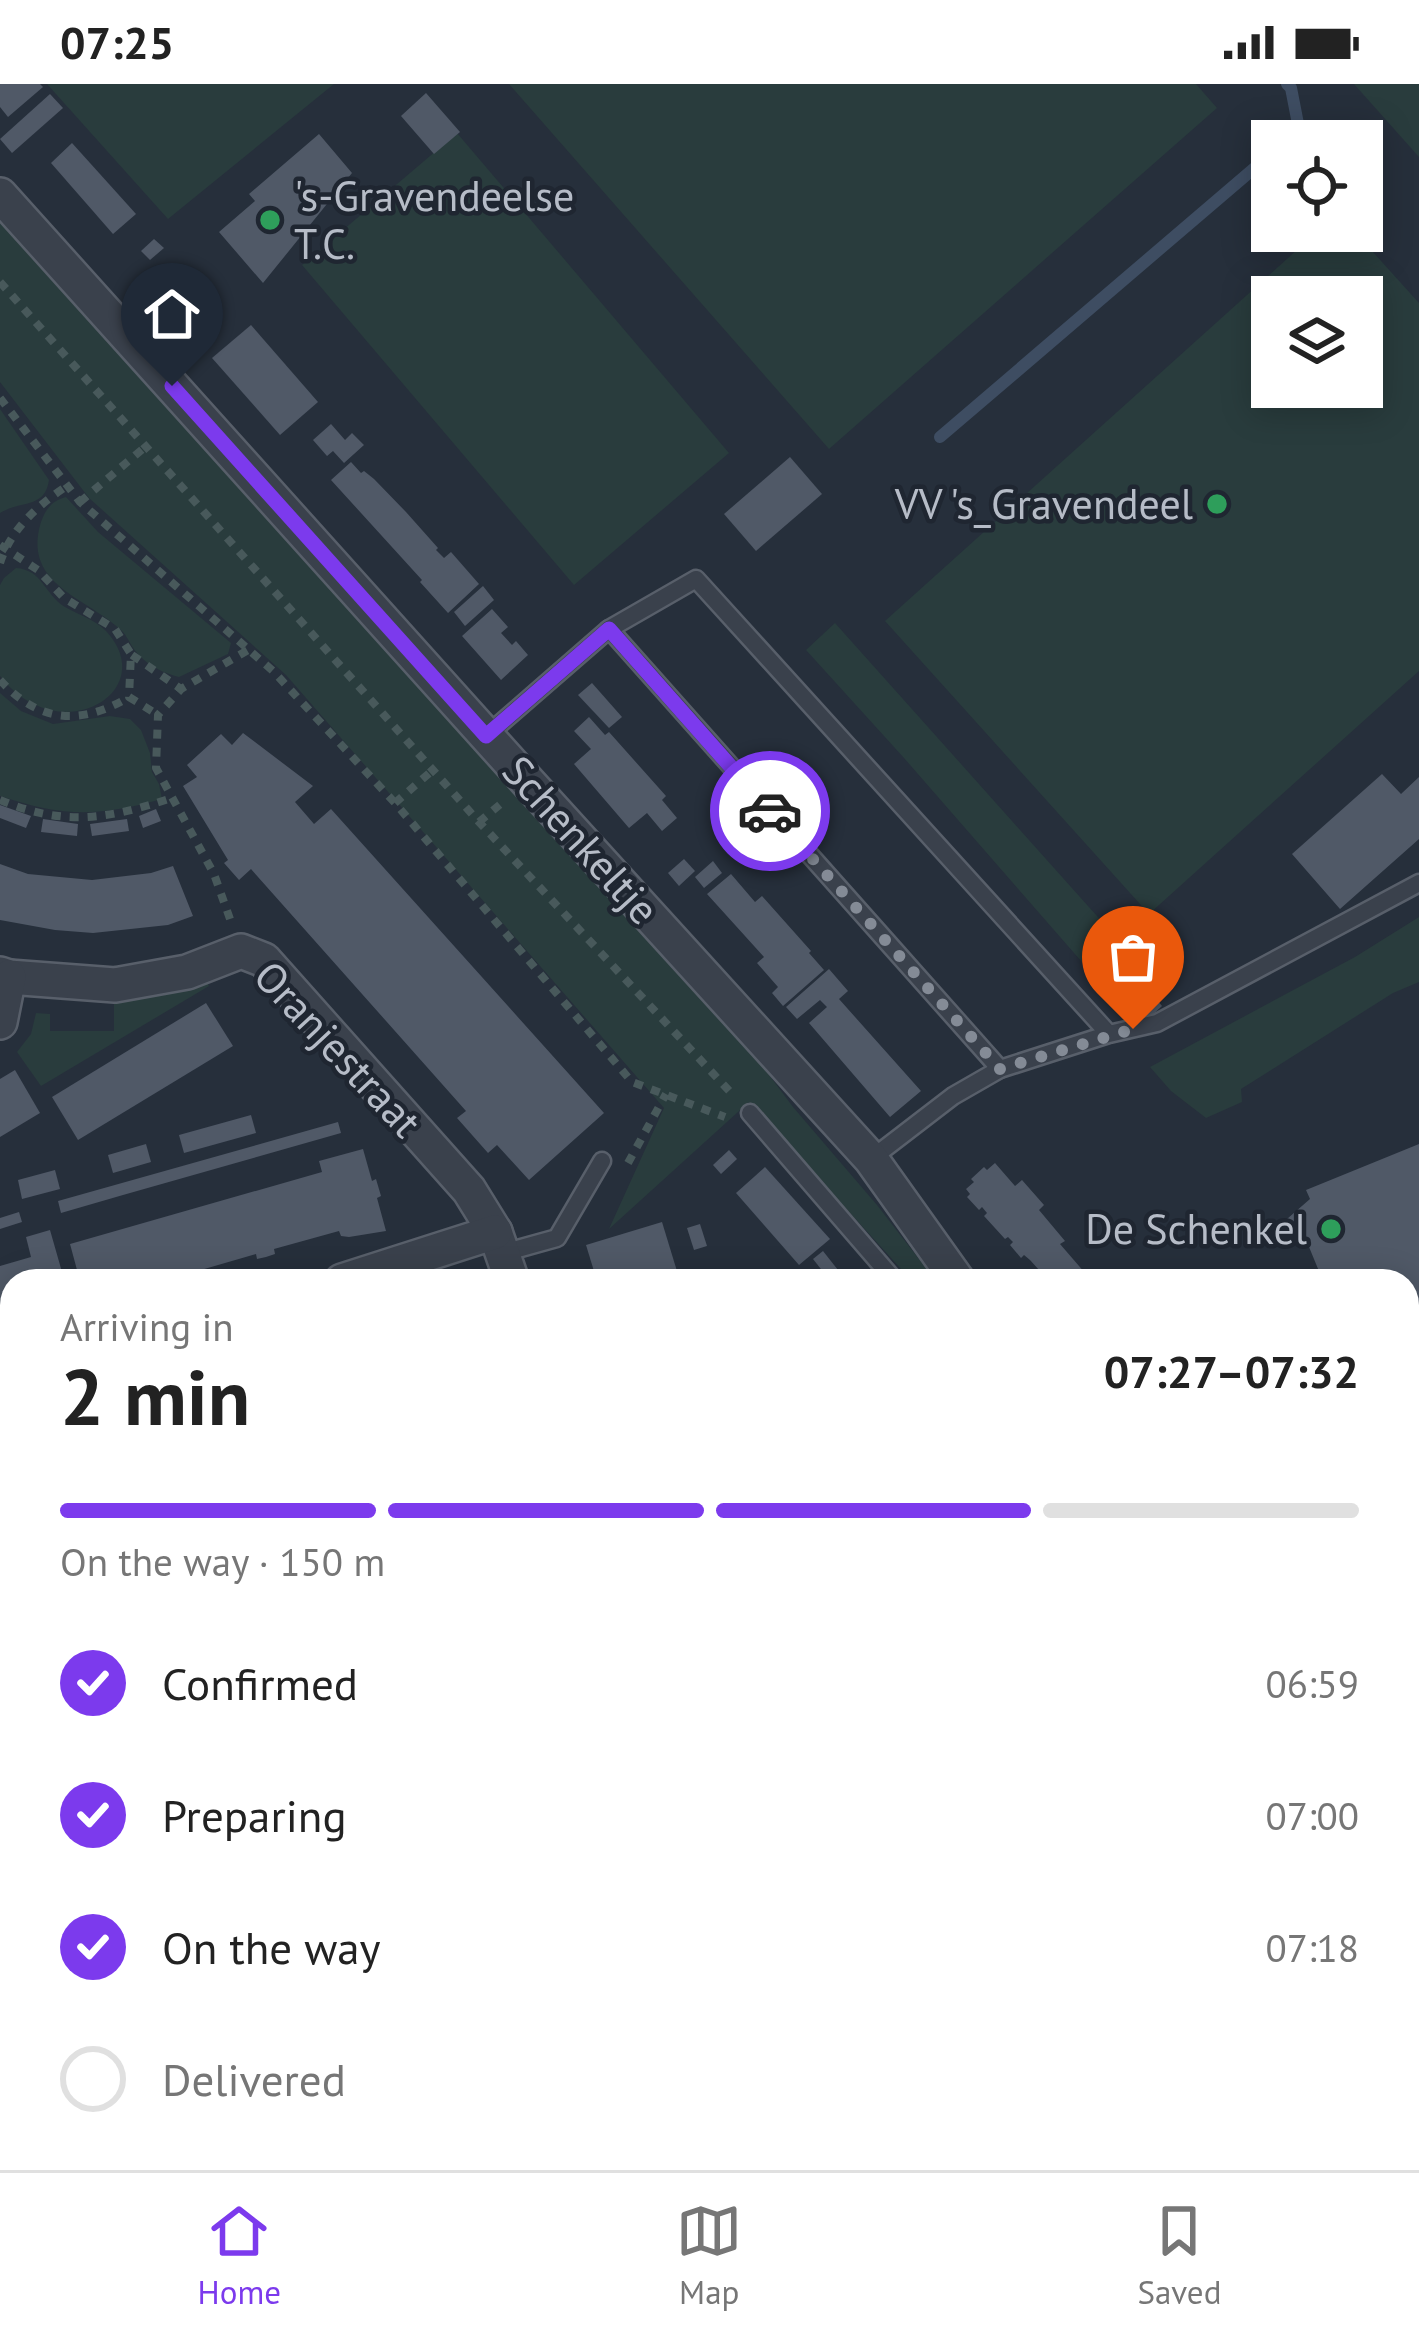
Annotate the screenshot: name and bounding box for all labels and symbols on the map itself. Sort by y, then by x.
place label: 's-Gravendeelse T.C. [294,168,574,271]
marker: 's-Gravendeelse T.C. [257,207,283,233]
pin [121,263,223,386]
place label: VV 's_Gravendeel [894,476,1193,531]
marker: VV 's_Gravendeel [1204,491,1230,517]
street label: Schenkeltje [491,744,672,936]
courier [710,751,830,871]
pin [1082,906,1184,1029]
street label: Oranjestraat [243,949,434,1148]
place label: De Schenkel [1085,1201,1307,1256]
marker: De Schenkel [1318,1216,1344,1242]

